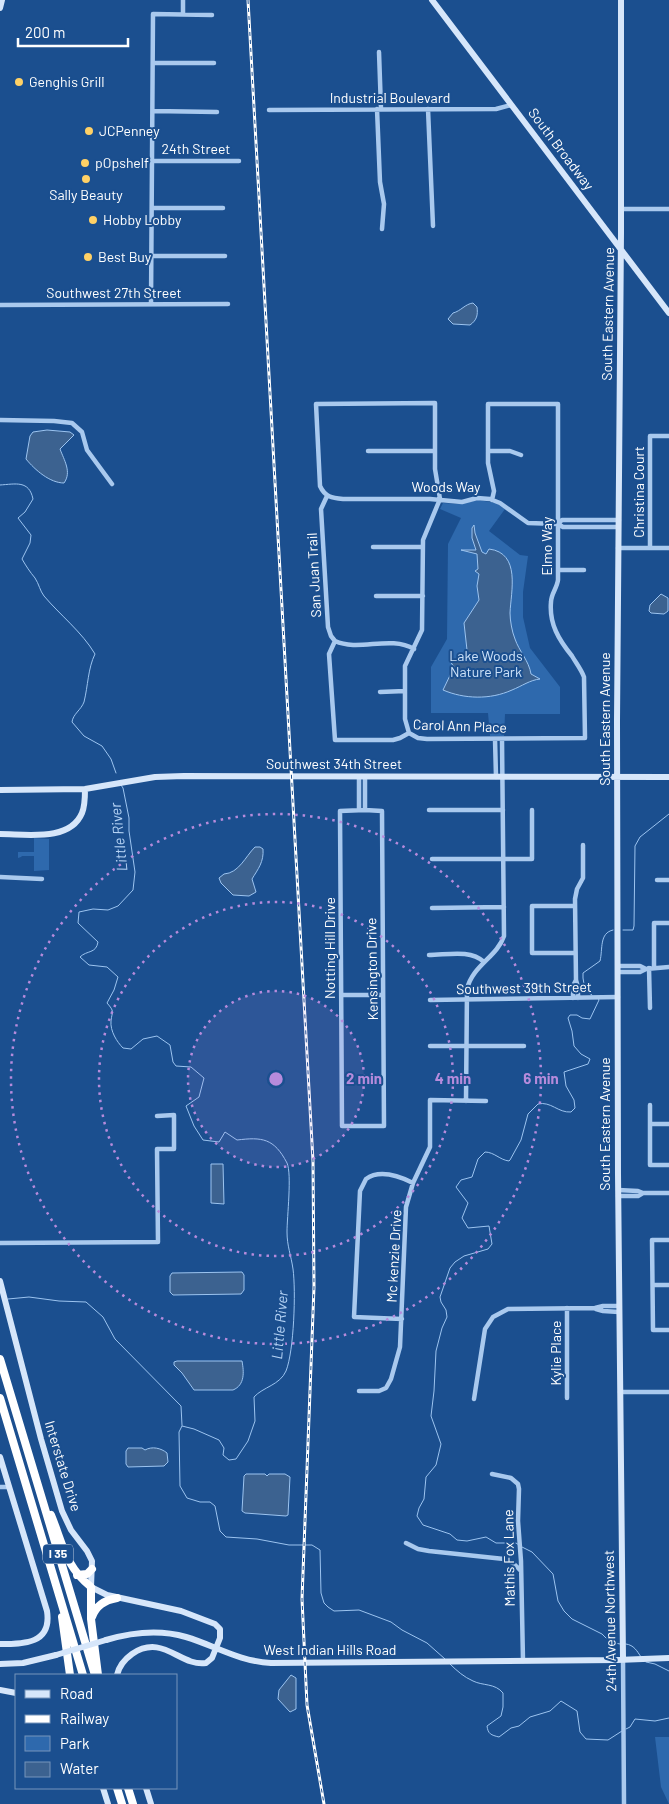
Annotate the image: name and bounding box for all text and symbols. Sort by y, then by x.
scale bar [18,15,128,47]
text: 200 m [25,23,65,41]
place label: Genghis Grill [29,73,104,90]
marker: Genghis Grill [13,76,25,88]
street label: Industrial Boulevard [330,89,450,106]
street label: South Broadway [525,104,598,194]
place label: JCPenney [99,122,160,139]
marker: JCPenney [83,125,95,137]
street label: 24th Street [162,140,230,157]
place label: pOpshelf [95,154,149,171]
marker: pOpshelf [79,157,91,169]
marker: Sally Beauty [80,173,92,185]
place label: Sally Beauty [49,186,123,203]
place label: Hobby Lobby [103,211,182,228]
marker: Hobby Lobby [87,214,99,226]
street label: South Eastern Avenue [598,247,617,381]
place label: Best Buy [98,248,152,265]
marker: Best Buy [82,251,94,263]
street label: Southwest 27th Street [46,284,182,301]
street label: Christina Court [630,446,647,538]
street label: Woods Way [411,478,481,495]
street label: Elmo Way [538,516,555,575]
street label: San Juan Trail [303,532,324,618]
park label: Lake Woods Nature Park [449,647,523,680]
street label: South Eastern Avenue [596,652,613,786]
street label: Carol Ann Place [413,715,507,736]
street label: Southwest 34th Street [266,755,402,772]
water label: Little River [105,801,131,872]
street label: Notting Hill Drive [321,897,338,999]
street label: Kensington Drive [362,917,381,1021]
street label: Southwest 39th Street [456,978,592,997]
street label: South Eastern Avenue [596,1057,613,1191]
text: 2 min [346,1069,382,1087]
text: 4 min [435,1069,471,1087]
text: 6 min [523,1069,559,1087]
centre of rings [267,1070,285,1088]
street label: Mc kenzie Drive [383,1209,404,1303]
water label: Little River [267,1289,291,1360]
street label: Kylie Place [547,1320,564,1386]
street label: Interstate Drive [42,1419,85,1513]
street label: Mathis Fox Lane [499,1509,518,1607]
road number: I 35 [43,1545,73,1564]
street label: 24th Avenue Northwest [600,1550,619,1692]
street label: West Indian Hills Road [264,1641,397,1658]
legend [15,1674,178,1789]
text: Road [60,1684,93,1702]
text: Railway [60,1709,109,1727]
text: Park [60,1734,90,1752]
text: Water [60,1759,99,1777]

